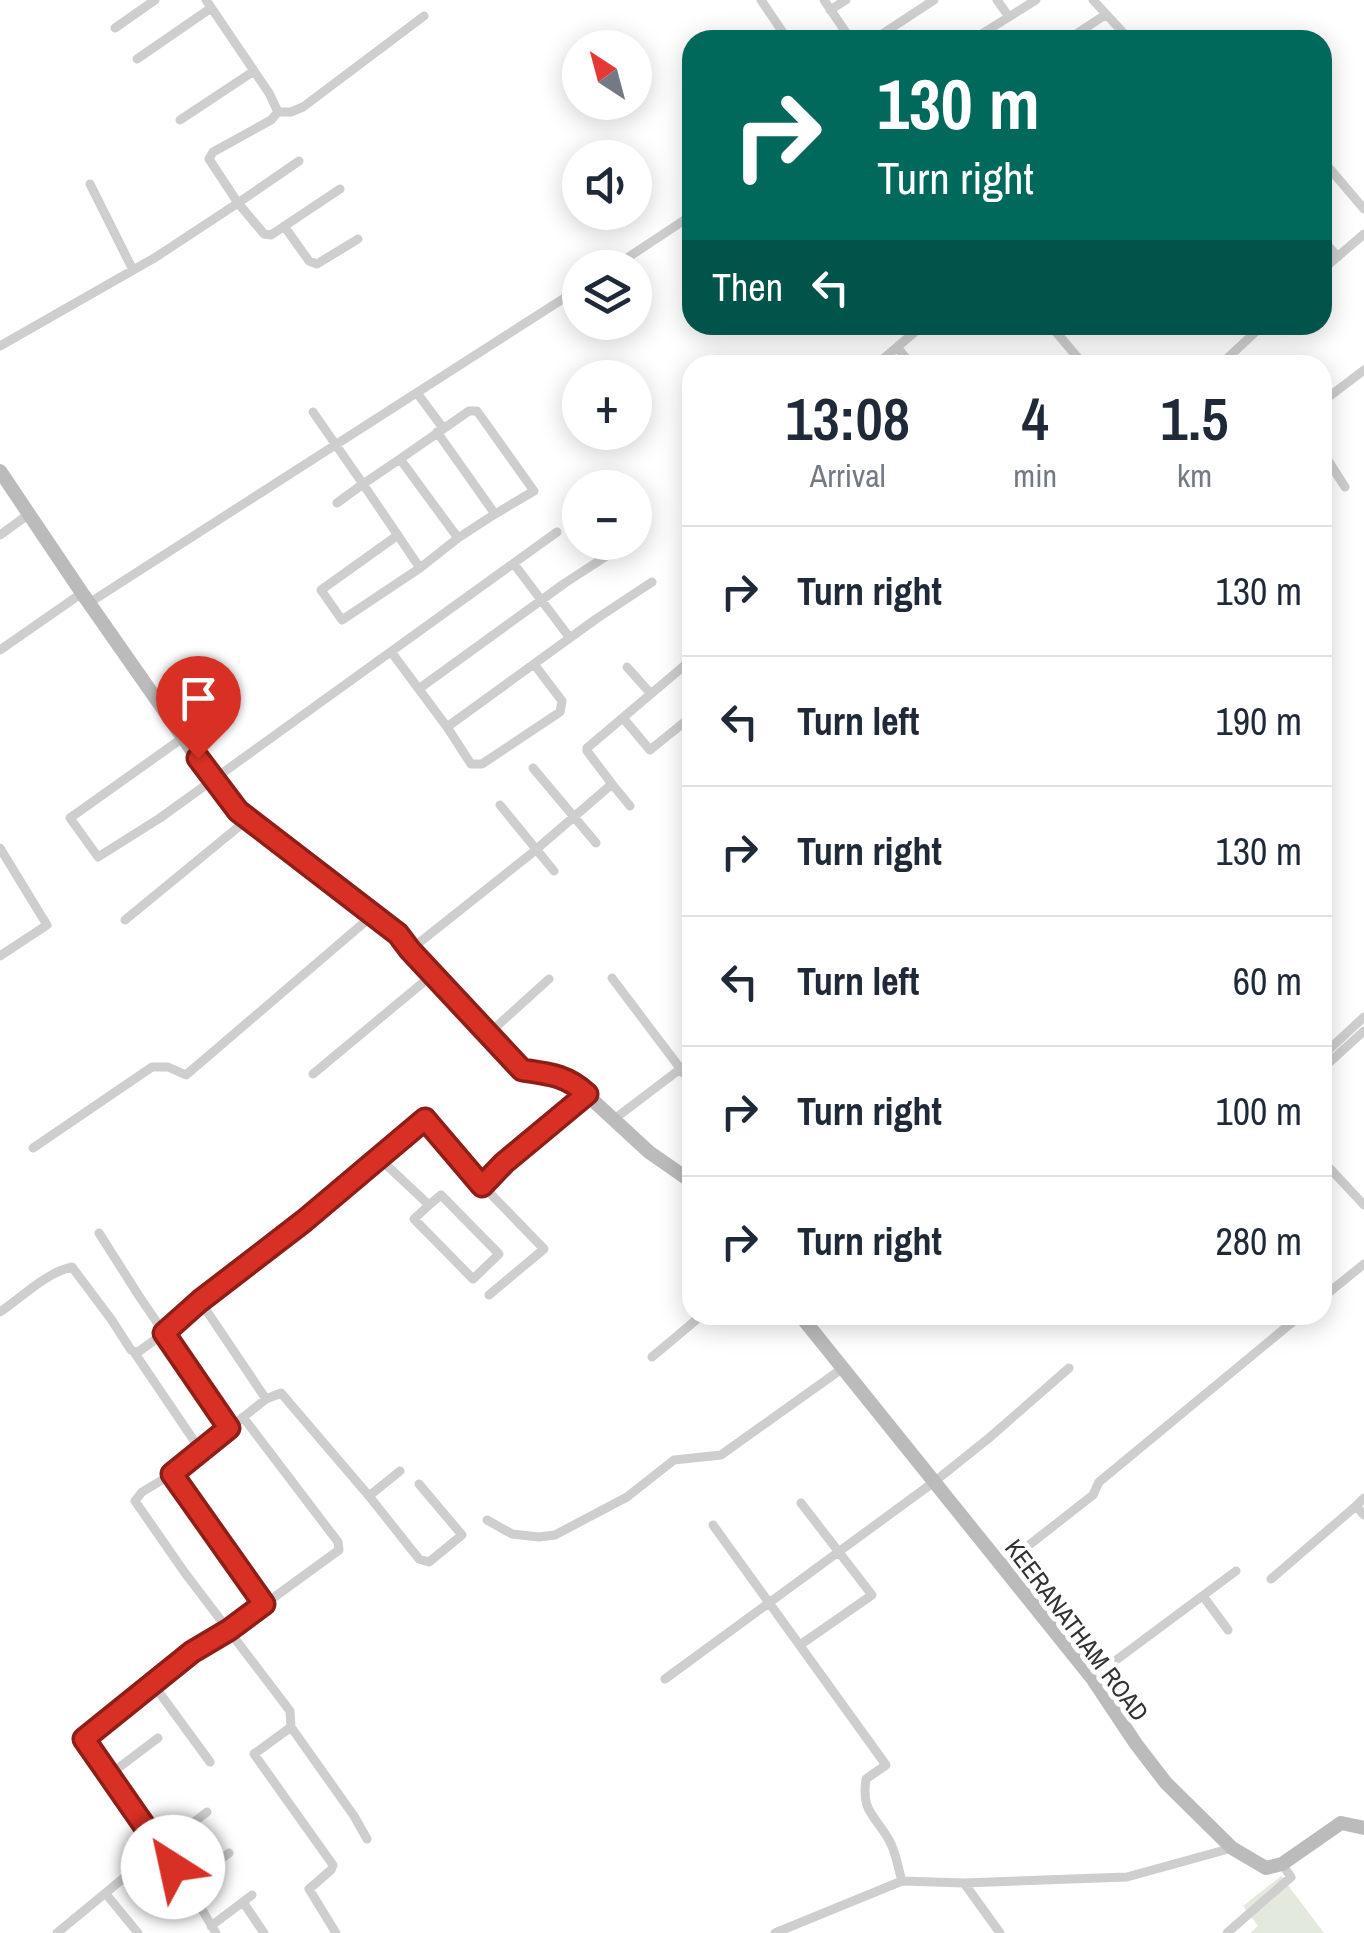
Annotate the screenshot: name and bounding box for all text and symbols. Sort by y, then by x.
north arrow [562,30,652,120]
map controls [562,30,652,560]
text: 130 m [877,57,1040,151]
icon: right [712,70,842,200]
button: sound [562,140,652,230]
text: Turn right [877,147,1034,208]
button: layers [562,250,652,340]
icon: left [803,260,858,315]
text: Then [712,262,783,313]
button: + [562,360,652,450]
text: 13:08 [785,378,910,459]
text: 4 [1022,378,1049,459]
text: 1.5 [1160,378,1229,459]
text: Arrival [810,454,886,497]
text: min [1013,454,1057,497]
text: km [1177,454,1212,497]
button: − [562,470,652,560]
icon: right [712,564,767,619]
text: Turn right [797,566,942,617]
text: 130 m [1215,566,1302,617]
pin [156,656,241,759]
icon: arrive [171,671,226,726]
icon: left [712,694,767,749]
text: Turn left [797,696,919,747]
text: 190 m [1215,696,1302,747]
icon: right [712,824,767,879]
text: Turn right [797,826,942,877]
text: 130 m [1215,826,1302,877]
icon: left [712,954,767,1009]
text: Turn left [797,956,919,1007]
text: 60 m [1233,956,1302,1007]
icon: right [712,1084,767,1139]
text: Turn right [797,1086,942,1137]
text: 100 m [1215,1086,1302,1137]
icon: right [712,1214,767,1269]
text: Turn right [797,1216,942,1267]
text: 280 m [1215,1216,1302,1267]
street label: KEERANATHAM ROAD [997,1532,1157,1728]
position arrow [121,1815,225,1919]

